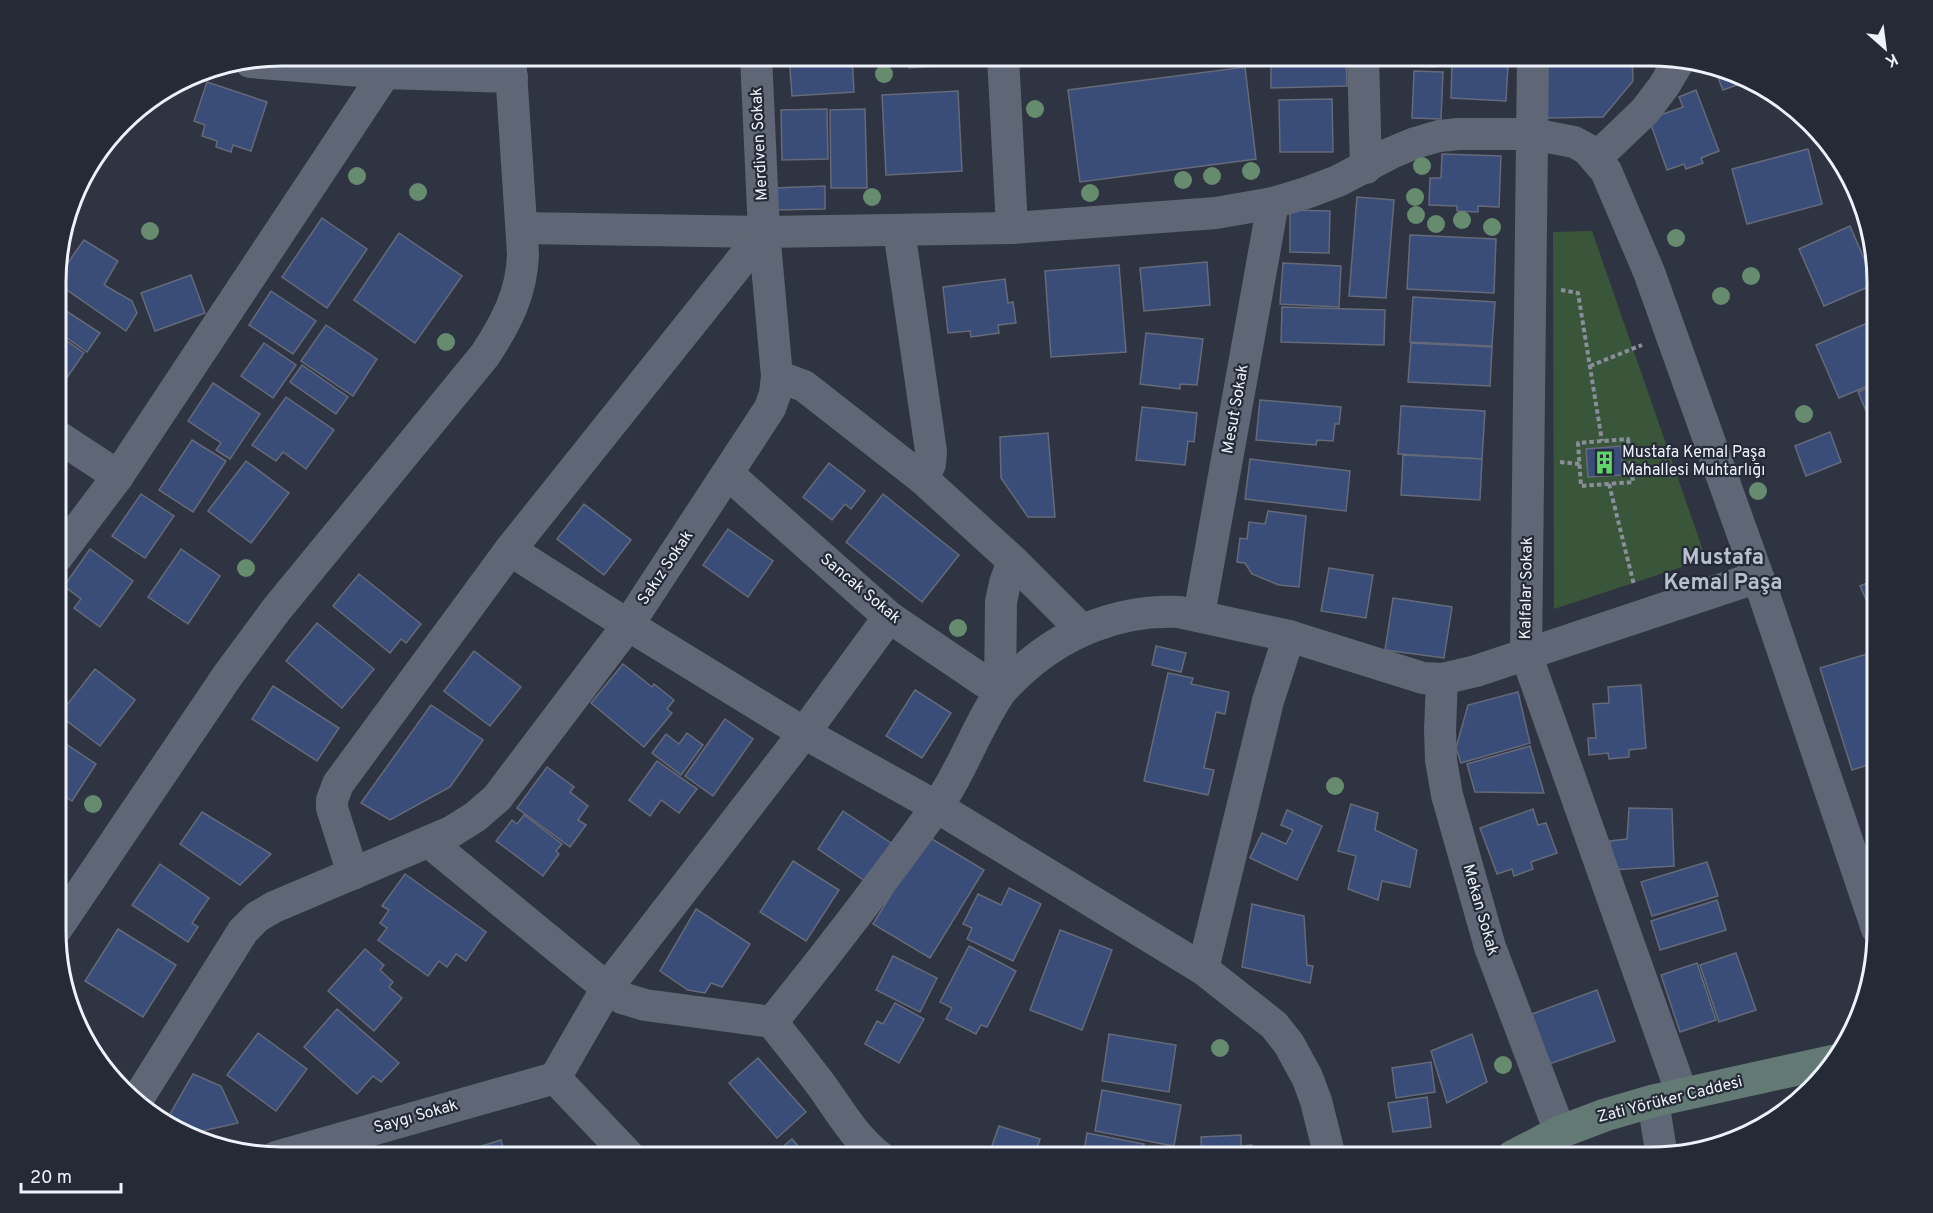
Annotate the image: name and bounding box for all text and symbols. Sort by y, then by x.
north arrow [1855,18,1915,78]
text: K [1881,48,1901,71]
street label: Merdiven Sokak [747,87,773,201]
street label: Mesut Sokak [1218,363,1254,455]
place label: Mustafa Kemal Paşa Mahallesi Muhtarlığı [1622,443,1766,481]
building icon: Mustafa Kemal Paşa Mahallesi Muhtarlığı [1591,449,1617,475]
street label: Sakız Sokak [634,527,698,609]
street label: Kalfalar Sokak [1516,537,1538,639]
district label: Mustafa Kemal Paşa [1663,545,1783,597]
street label: Sancak Sokak [816,549,904,629]
street label: Mekan Sokak [1457,862,1503,958]
street label: Zati Yörüker Caddesi [1595,1072,1745,1128]
street label: Saygı Sokak [372,1095,460,1139]
scale bar [21,1156,122,1194]
text: 20 m [30,1167,72,1190]

